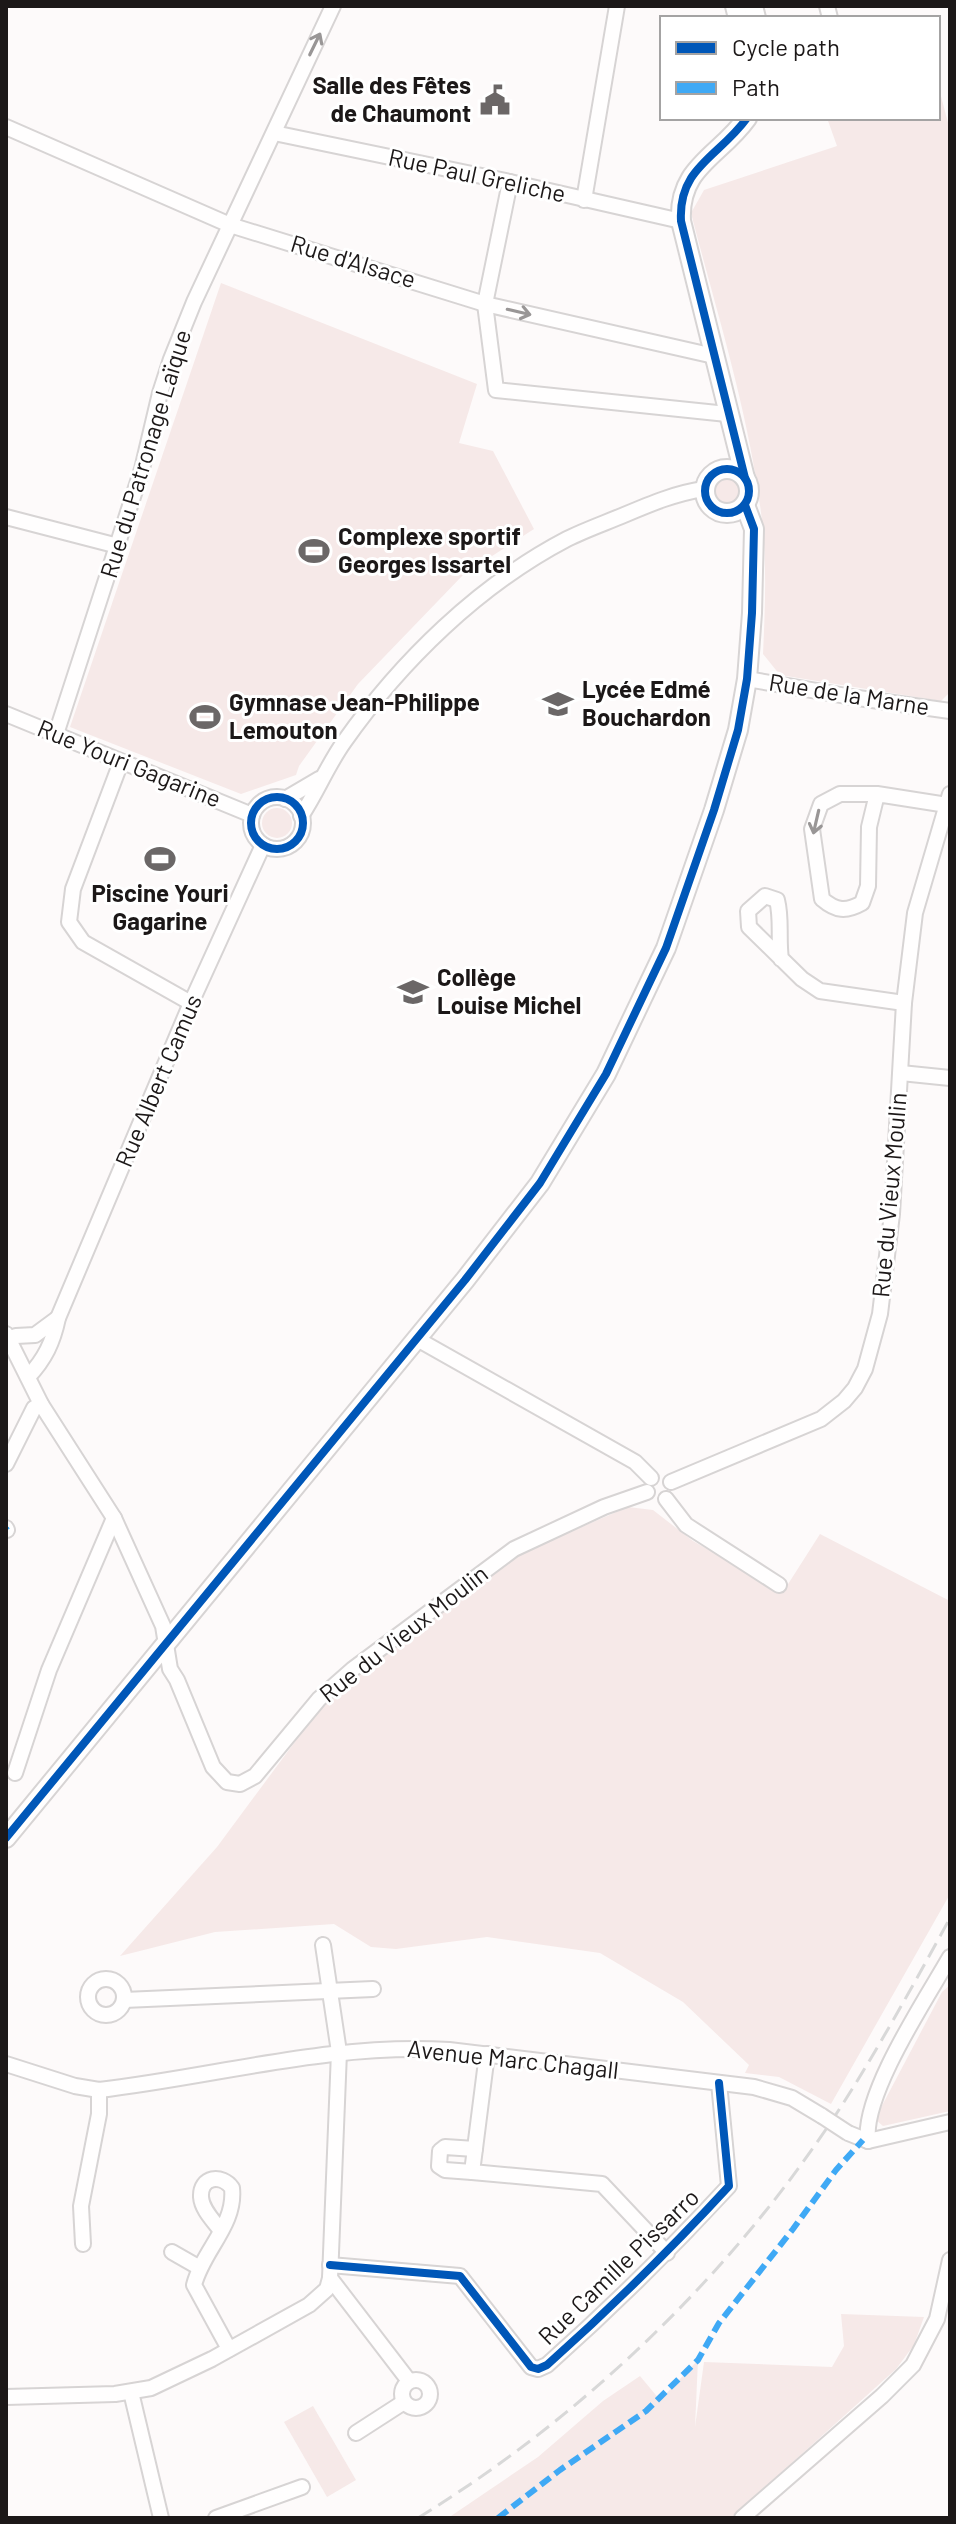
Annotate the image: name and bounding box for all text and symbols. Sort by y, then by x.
legend [660,16,940,120]
one-way arrow [308,32,323,56]
text: Cycle path [732,32,840,61]
place label: Salle des Fêtes de Chaumont [312,70,471,127]
text: Path [732,72,780,101]
public building icon: Salle des Fêtes de Chaumont [478,83,512,117]
street label: Rue Paul Greliche [386,142,569,207]
street label: Rue d'Alsace [287,228,419,293]
one-way arrow [505,305,531,320]
street label: Rue du Patronage Laïque [93,326,196,581]
place label: Complexe sportif Georges Issartel [338,521,521,578]
sports icon: Complexe sportif Georges Issartel [297,534,331,568]
street label: Rue de la Marne [767,667,932,721]
place label: Lycée Edmé Bouchardon [582,674,711,731]
place label: Gymnase Jean-Philippe Lemouton [229,687,480,744]
school or university icon: Lycée Edmé Bouchardon [541,687,575,721]
sports icon: Gymnase Jean-Philippe Lemouton [188,700,222,734]
street label: Rue Youri Gagarine [34,713,225,813]
one-way arrow [808,809,823,834]
sports icon: Piscine Youri Gagarine [143,842,177,876]
place label: Piscine Youri Gagarine [91,878,229,935]
place label: Collège Louise Michel [437,962,581,1019]
school or university icon: Collège Louise Michel [396,975,430,1009]
street label: Rue Albert Camus [108,990,207,1171]
street label: Rue du Vieux Moulin [865,1091,912,1299]
street label: Rue du Vieux Moulin [313,1558,493,1708]
street label: Avenue Marc Chagall [406,2033,620,2084]
street label: Rue Camille Pissarro [532,2182,704,2350]

